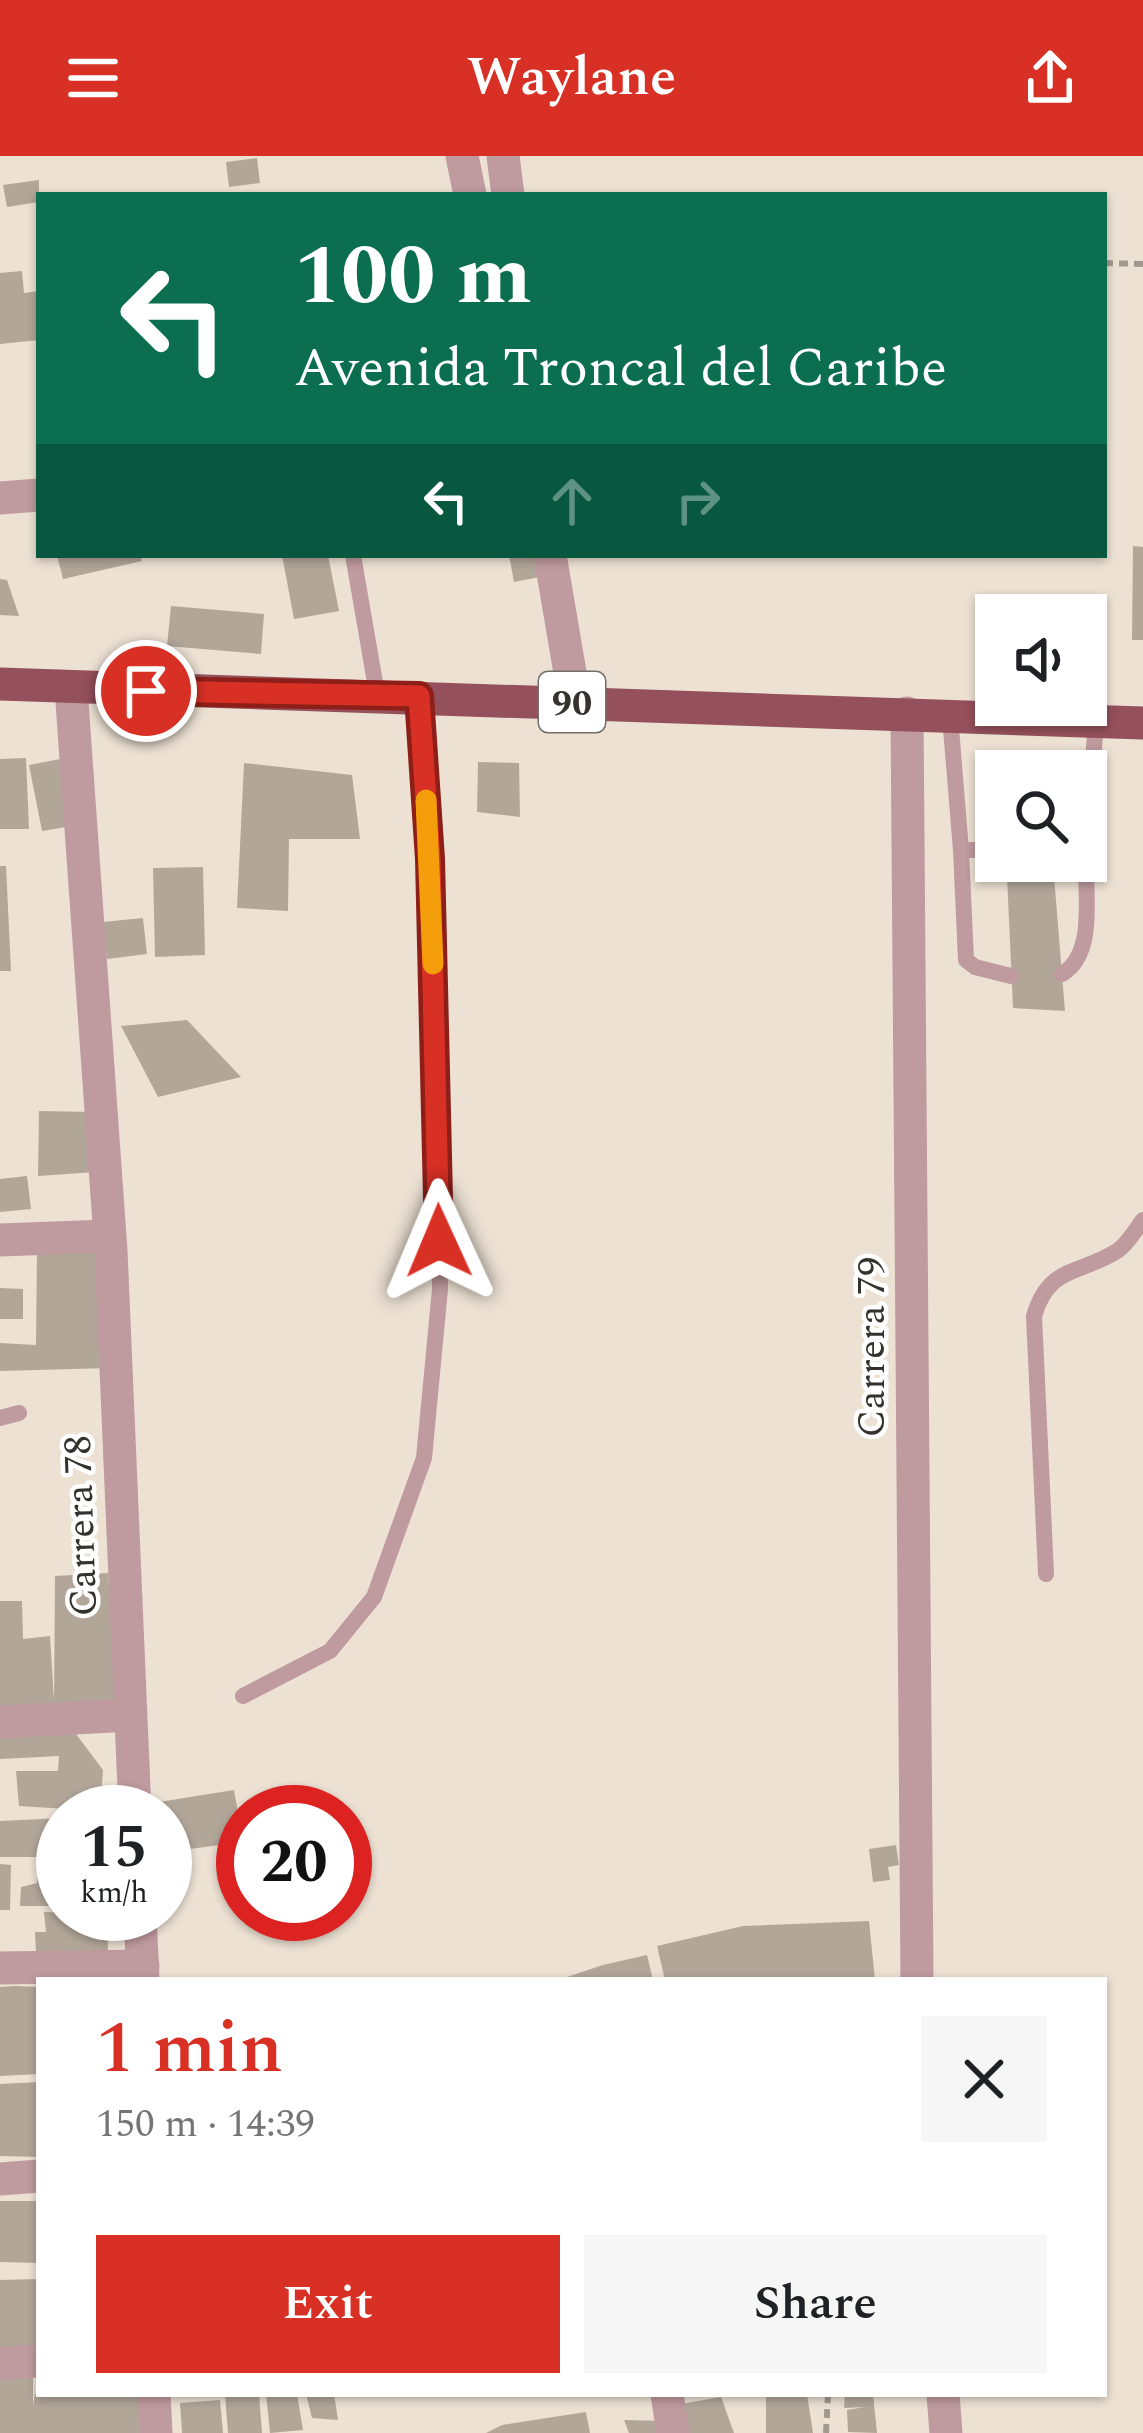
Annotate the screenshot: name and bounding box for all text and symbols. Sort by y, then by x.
text: Waylane [467,37,676,119]
icon: menu [60,45,126,111]
icon: share [1017,45,1083,111]
text: 100 m [294,213,532,341]
icon: left [96,240,252,396]
text: Avenida Troncal del Caribe [294,328,947,410]
icon: left [413,468,479,534]
icon: ahead [539,468,605,534]
icon: right [665,468,731,534]
map controls [975,594,1107,882]
button: sound [975,594,1107,726]
pin [95,640,197,742]
icon: arrive [113,658,179,724]
road number: 90 [539,672,605,732]
button: search [975,750,1107,882]
position arrow [376,1178,502,1304]
street label: Carrera 79 [843,1257,902,1437]
street label: Carrera 78 [49,1434,114,1617]
speed limit sign: 20 [216,1785,372,1941]
text: 15 [80,1802,148,1894]
text: km/h [80,1870,148,1916]
text: 1 min [96,1995,283,2104]
button: close [921,2016,1047,2142]
text: 150 m · 14:39 [96,2095,315,2154]
button: Exit [96,2235,560,2373]
button: Share [584,2235,1047,2373]

